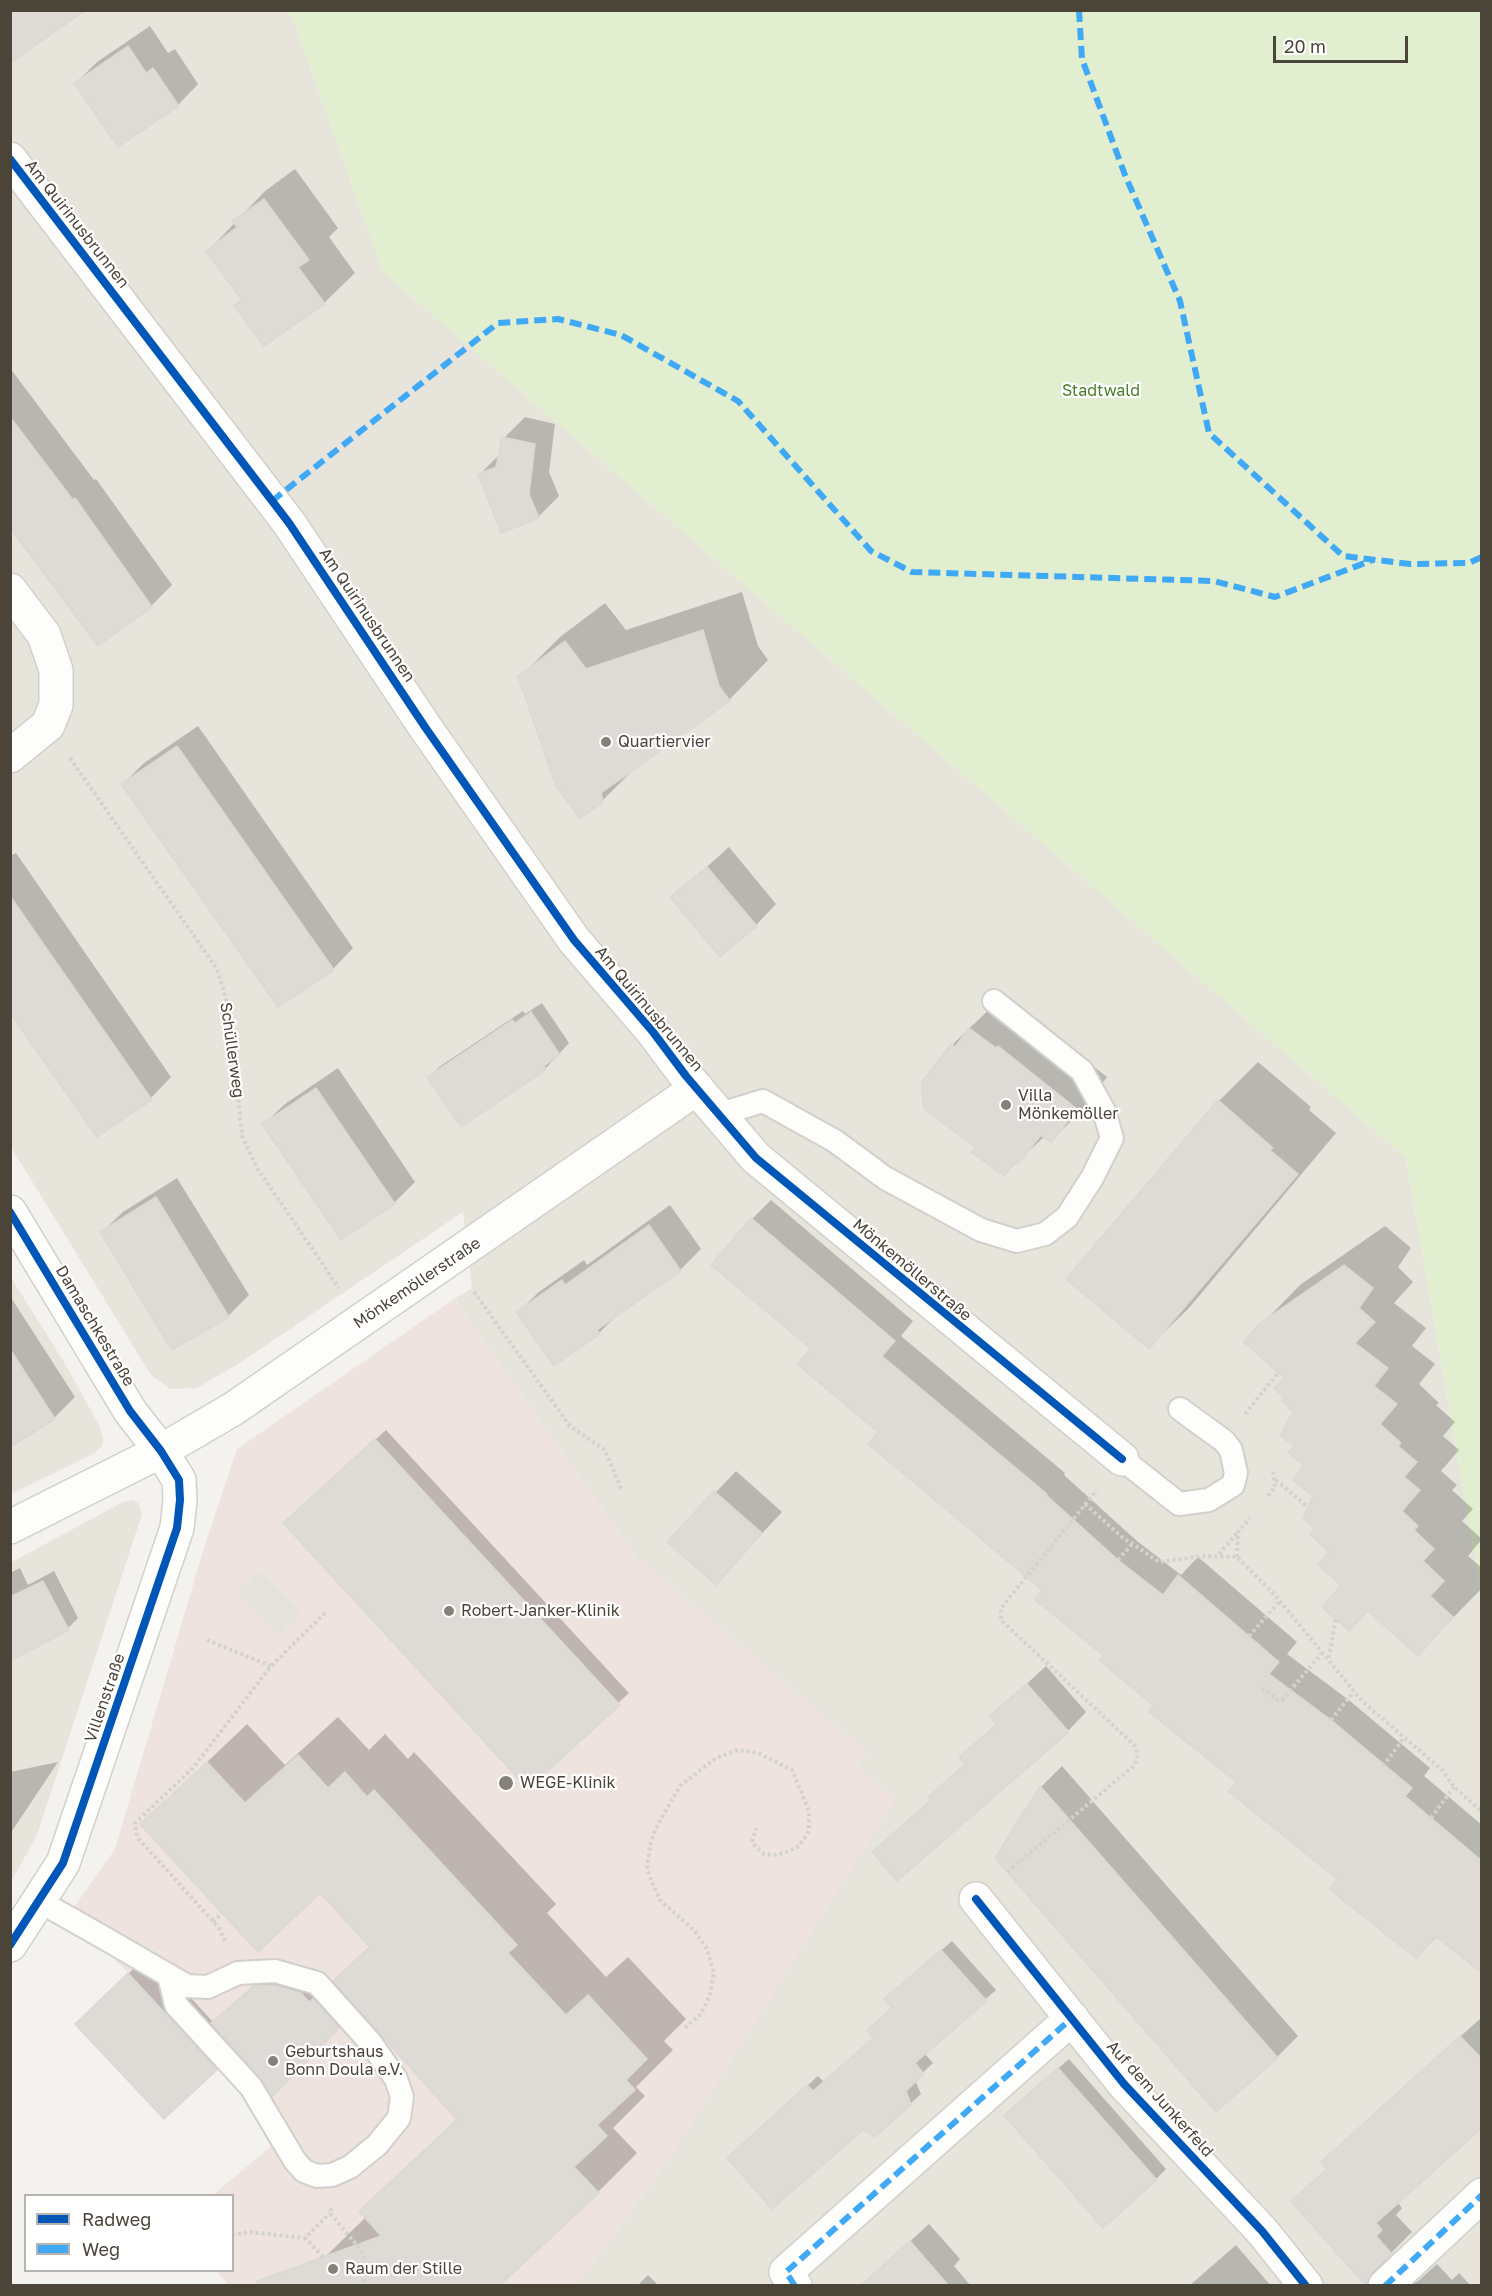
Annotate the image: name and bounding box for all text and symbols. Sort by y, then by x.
scale bar [1276,24,1411,62]
text: 20 m [1284,35,1326,57]
street label: Am Quirinusbrunnen [21,156,133,292]
park label: Stadtwald [1062,381,1140,401]
street label: Am Quirinusbrunnen [315,544,419,686]
place label: Quartiervier [618,732,711,752]
marker: Quartiervier [599,735,613,749]
street label: Am Quirinusbrunnen [591,942,707,1076]
street label: Schüllerweg [216,1001,248,1099]
place label: Villa Mönkemöller [1018,1086,1119,1124]
marker: Villa Mönkemöller [999,1098,1013,1112]
street label: Mönkemöllerstraße [849,1215,975,1325]
street label: Mönkemöllerstraße [350,1233,484,1333]
street label: Damaschkestraße [51,1262,139,1390]
place label: Robert-Janker-Klinik [461,1601,620,1621]
marker: Robert-Janker-Klinik [442,1604,456,1618]
street label: Villenstraße [81,1651,129,1745]
place label: WEGE-Klinik [520,1773,616,1793]
marker: WEGE-Klinik [497,1774,515,1792]
street label: Auf dem Junkerfeld [1103,2037,1217,2161]
place label: Geburtshaus Bonn Doula e.V. [285,2042,403,2080]
marker: Geburtshaus Bonn Doula e.V. [266,2054,280,2068]
legend [24,2194,234,2272]
text: Radweg [82,2208,151,2230]
text: Weg [82,2238,120,2260]
place label: Raum der Stille [345,2259,462,2279]
marker: Raum der Stille [326,2262,340,2276]

